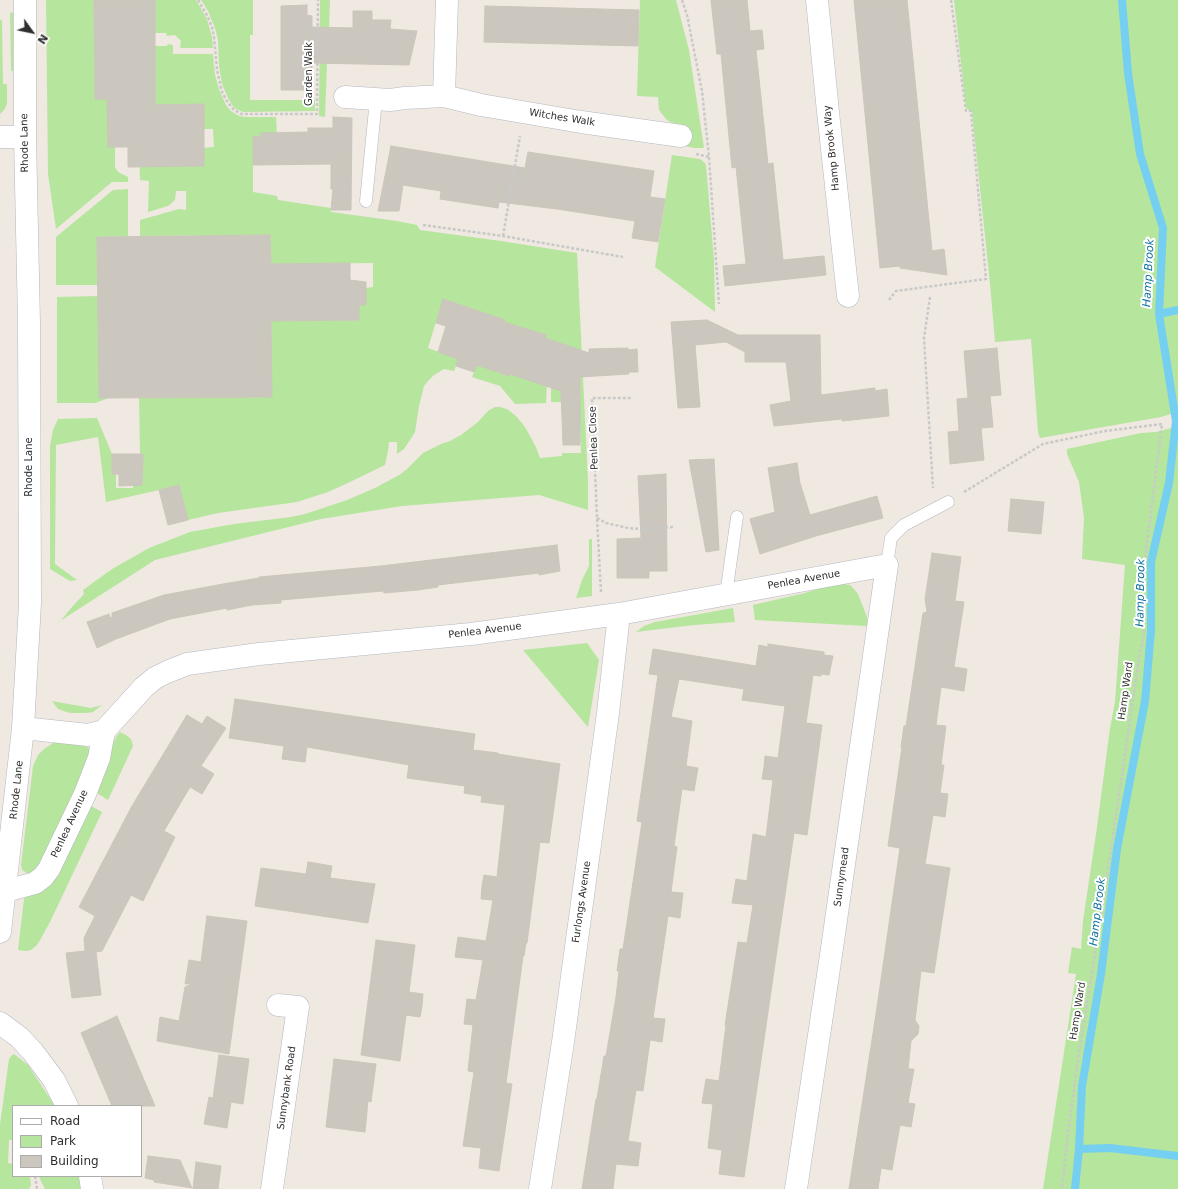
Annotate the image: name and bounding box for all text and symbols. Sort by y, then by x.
north arrow [12,12,52,52]
text: N [35,31,50,46]
street label: Garden Walk [303,42,315,106]
street label: Hamp Brook Way [822,105,842,191]
street label: Witches Walk [528,107,596,129]
street label: Rhode Lane [18,113,32,173]
water label: Hamp Brook [1141,239,1157,307]
street label: Penlea Close [587,406,601,470]
street label: Rhode Lane [23,437,35,497]
water label: Hamp Brook [1134,559,1148,627]
street label: Penlea Avenue [767,568,841,592]
street label: Penlea Avenue [448,621,522,641]
street label: Hamp Ward [1116,661,1136,721]
street label: Rhode Lane [8,760,26,820]
street label: Penlea Avenue [49,788,91,860]
street label: Sunnymead [832,847,852,907]
street label: Furlongs Avenue [570,860,594,944]
water label: Hamp Brook [1087,877,1109,947]
street label: Hamp Ward [1067,981,1089,1041]
street label: Sunnybank Road [275,1045,299,1131]
legend [12,1105,142,1177]
text: Road [50,1114,80,1128]
text: Park [50,1134,76,1148]
text: Building [50,1154,99,1168]

